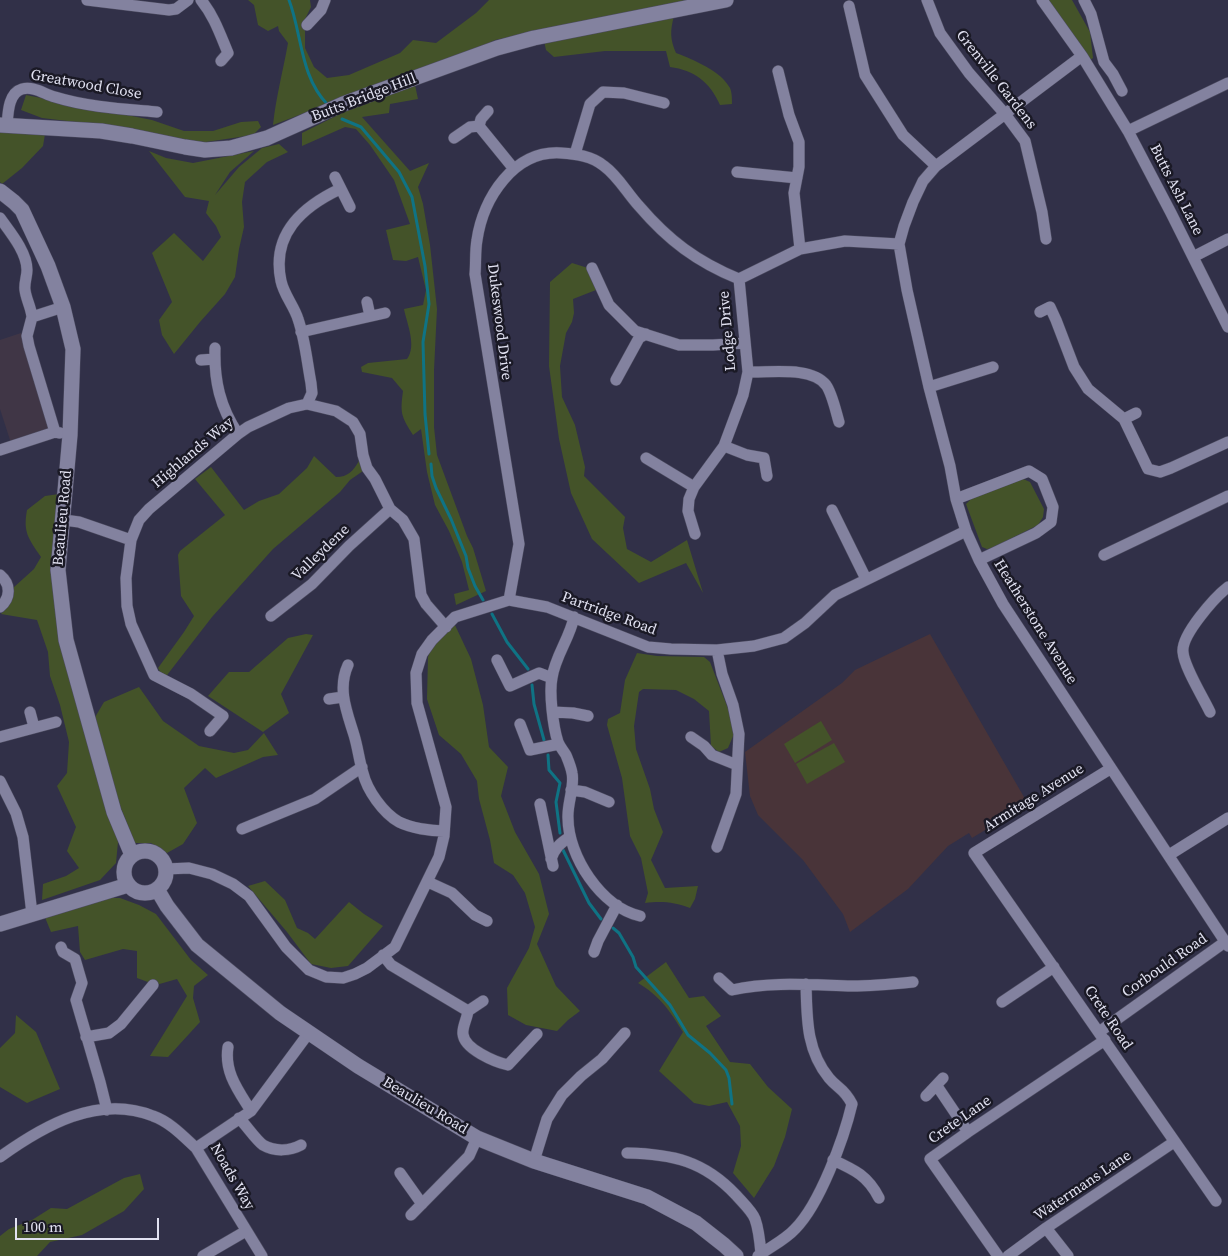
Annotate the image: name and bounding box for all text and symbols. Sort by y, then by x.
street label: Grenville Gardens [952,27,1040,133]
street label: Greatwood Close [29,66,143,104]
street label: Butts Bridge Hill [309,70,419,126]
street label: Butts Ash Lane [1145,141,1207,239]
street label: Dukeswood Drive [483,263,515,381]
street label: Lodge Drive [716,290,740,372]
street label: Highlands Way [149,414,237,492]
street label: Beaulieu Road [50,469,76,567]
street label: Valleydene [288,521,354,585]
street label: Heatherstone Avenue [989,556,1081,688]
street label: Partridge Road [559,588,659,640]
street label: Armitage Avenue [981,760,1087,836]
street label: Corbould Road [1119,930,1211,1002]
street label: Crete Road [1080,983,1136,1053]
street label: Beaulieu Road [379,1074,471,1138]
street label: Crete Lane [925,1092,995,1148]
street label: Noads Way [206,1141,258,1213]
street label: Watermans Lane [1031,1147,1135,1225]
scale bar [18,1208,161,1240]
text: 100 m [23,1216,63,1237]

